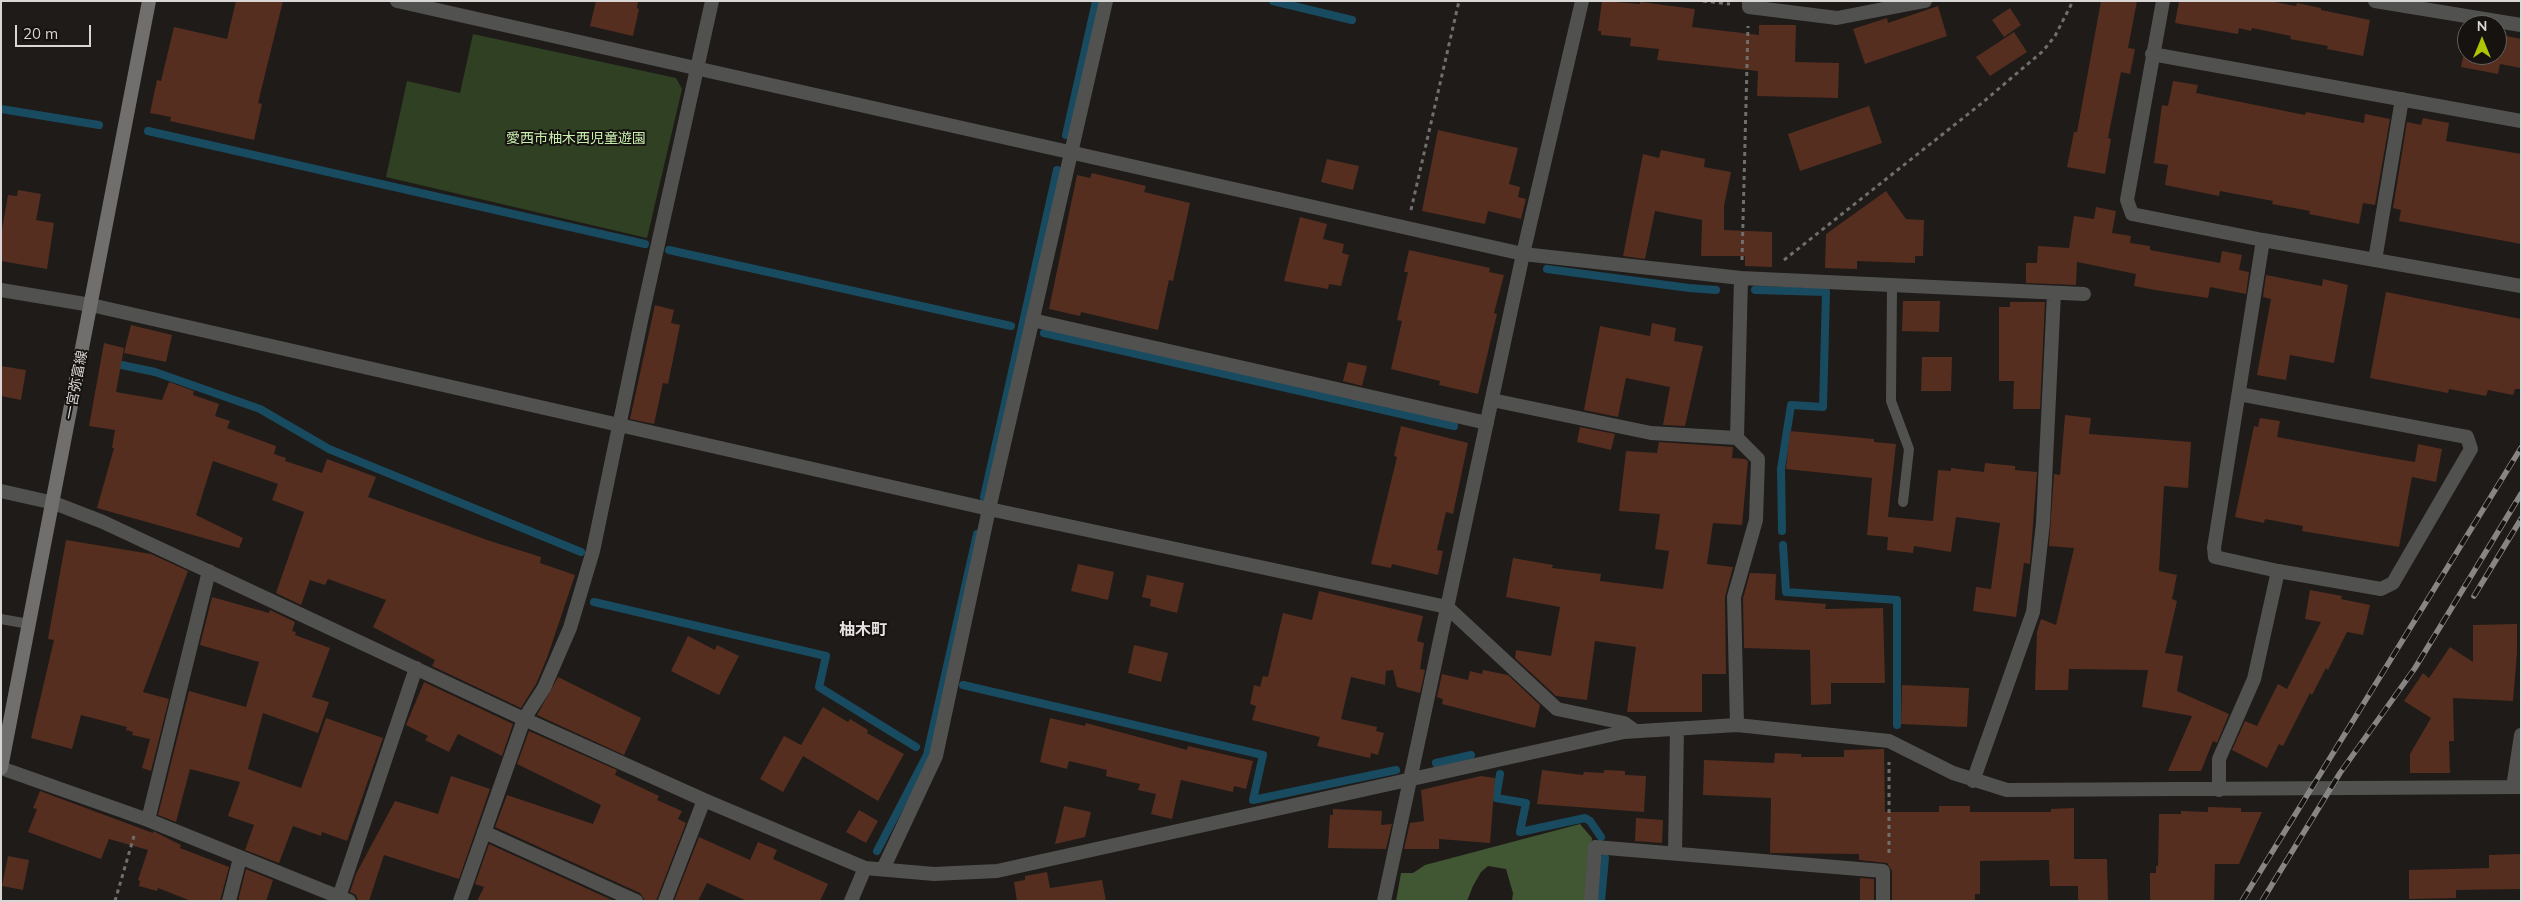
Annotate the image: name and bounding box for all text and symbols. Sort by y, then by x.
scale bar [18,15,94,47]
north arrow [2457,15,2507,65]
text: N [2477,17,2487,35]
text: 20 m [23,24,58,43]
park label: 愛西市柚木西児童遊園 [506,131,646,147]
street label: 一宮弥富線 [61,349,91,421]
district label: 柚木町 [839,620,887,640]

